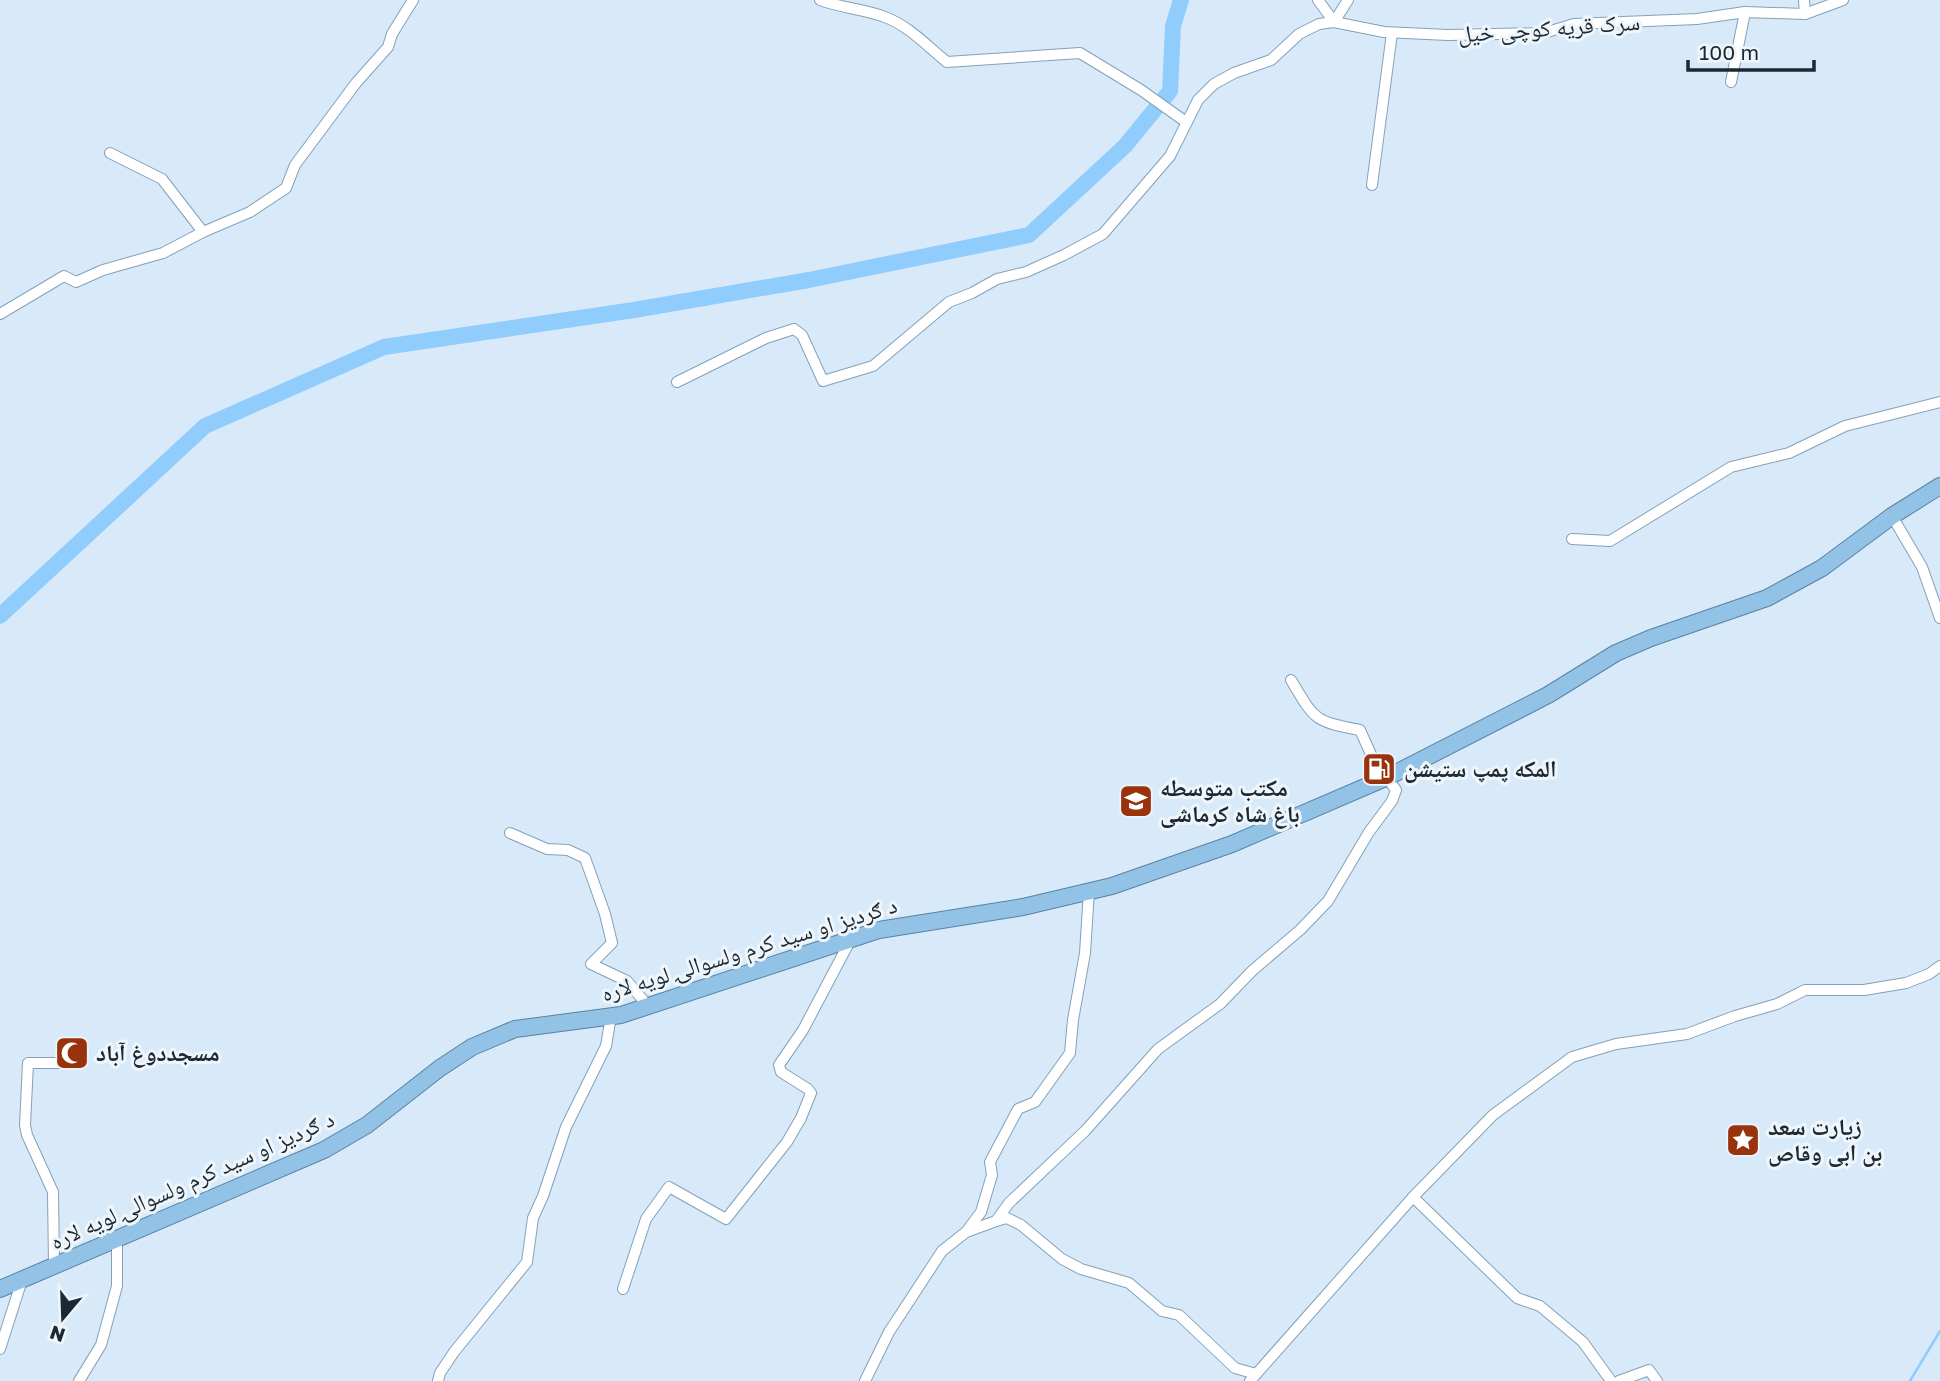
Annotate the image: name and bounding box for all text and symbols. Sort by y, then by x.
street label: سرک قریه کوچی خیل [1457,7,1641,48]
scale bar [1688,28,1814,72]
text: 100 m [1699,39,1759,65]
fuel station icon: المکه پمپ ستیشن [1360,750,1398,788]
place label: المکه پمپ ستیشن [1404,754,1557,783]
place label: مکتب متوسطه باغ شاه کرماشی [1160,773,1300,829]
school or university icon: مکتب متوسطه باغ شاه کرماشی [1117,782,1155,820]
street label: د ګردیز او سید کرم ولسوالۍ لویه لاره [597,890,901,1009]
mosque icon: مسجددوغ آباد [53,1034,91,1072]
place label: مسجددوغ آباد [96,1038,220,1068]
street label: د ګردیز او سید کرم ولسوالۍ لویه لاره [45,1104,339,1257]
place label: زیارت سعد بن ابی وقاص [1768,1112,1882,1167]
place icon: زیارت سعد بن ابی وقاص [1724,1121,1762,1159]
north arrow [28,1283,98,1353]
text: N [47,1321,68,1348]

